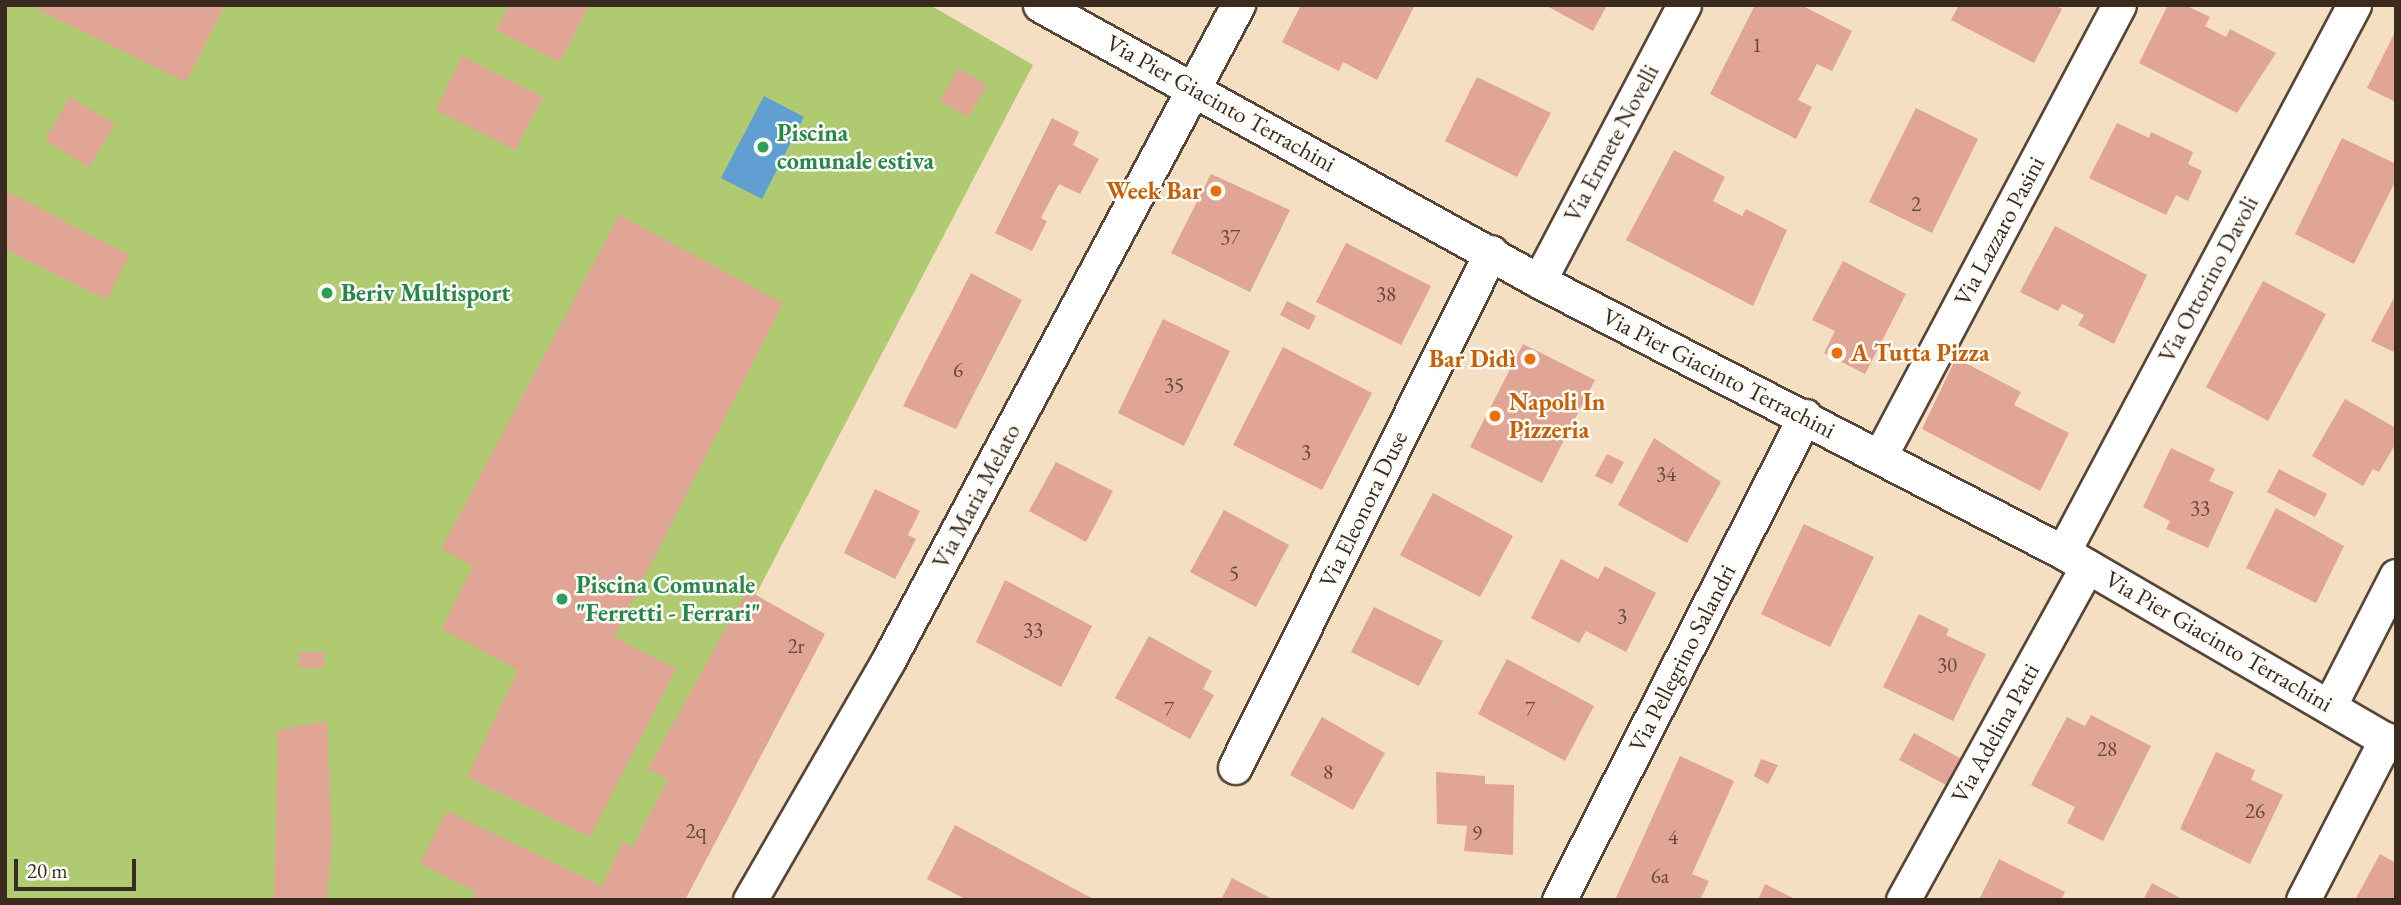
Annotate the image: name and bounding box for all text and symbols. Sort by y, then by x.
street label: Via Pier Giacinto Terrachini [1101,28,1341,178]
house number: 1 [1752,32,1762,58]
street label: Via Ermete Novelli [1557,59,1665,227]
place label: Piscina comunale estiva [777,119,934,175]
marker: Piscina comunale estiva [755,139,771,155]
street label: Via Lazzaro Pasini [1948,151,2050,311]
place label: Week Bar [1106,177,1202,205]
marker: Week Bar [1208,183,1224,199]
house number: 2 [1911,191,1921,217]
street label: Via Ottorino Davoli [2152,191,2264,367]
house number: 37 [1220,224,1240,250]
place label: Beriv Multisport [341,279,510,307]
house number: 38 [1376,281,1396,307]
marker: Beriv Multisport [319,285,335,301]
street label: Via Pier Giacinto Terrachini [1598,302,1840,444]
place label: A Tutta Pizza [1851,339,1990,367]
place label: Bar Didì [1429,345,1516,373]
marker: A Tutta Pizza [1829,345,1845,361]
marker: Bar Didì [1522,351,1538,367]
house number: 6 [953,357,963,383]
house number: 35 [1164,372,1184,398]
place label: Napoli In Pizzeria [1509,388,1605,444]
marker: Napoli In Pizzeria [1487,408,1503,424]
street label: Via Maria Melato [926,419,1026,573]
street label: Via Eleonora Duse [1313,426,1413,592]
house number: 3 [1301,439,1311,465]
house number: 34 [1656,461,1676,487]
house number: 33 [2190,495,2210,521]
street label: Via Pellegrino Salandri [1622,559,1742,757]
house number: 5 [1229,560,1239,586]
street label: Via Pier Giacinto Terrachini [2100,564,2338,718]
place label: Piscina Comunale "Ferretti - Ferrari" [576,571,761,627]
marker: Piscina Comunale "Ferretti - Ferrari" [554,591,570,607]
house number: 3 [1617,603,1627,629]
house number: 33 [1023,617,1043,643]
house number: 2r [787,633,805,659]
house number: 30 [1937,652,1957,678]
street label: Via Adelina Patti [1945,658,2045,808]
house number: 7 [1164,696,1174,722]
house number: 7 [1525,696,1535,722]
house number: 28 [2097,736,2117,762]
house number: 8 [1323,759,1333,785]
house number: 26 [2245,798,2265,824]
house number: 2q [685,818,707,844]
house number: 9 [1472,820,1482,846]
house number: 4 [1668,824,1678,850]
scale bar [18,846,140,890]
text: 20 m [27,857,68,884]
house number: 6a [1651,863,1669,889]

